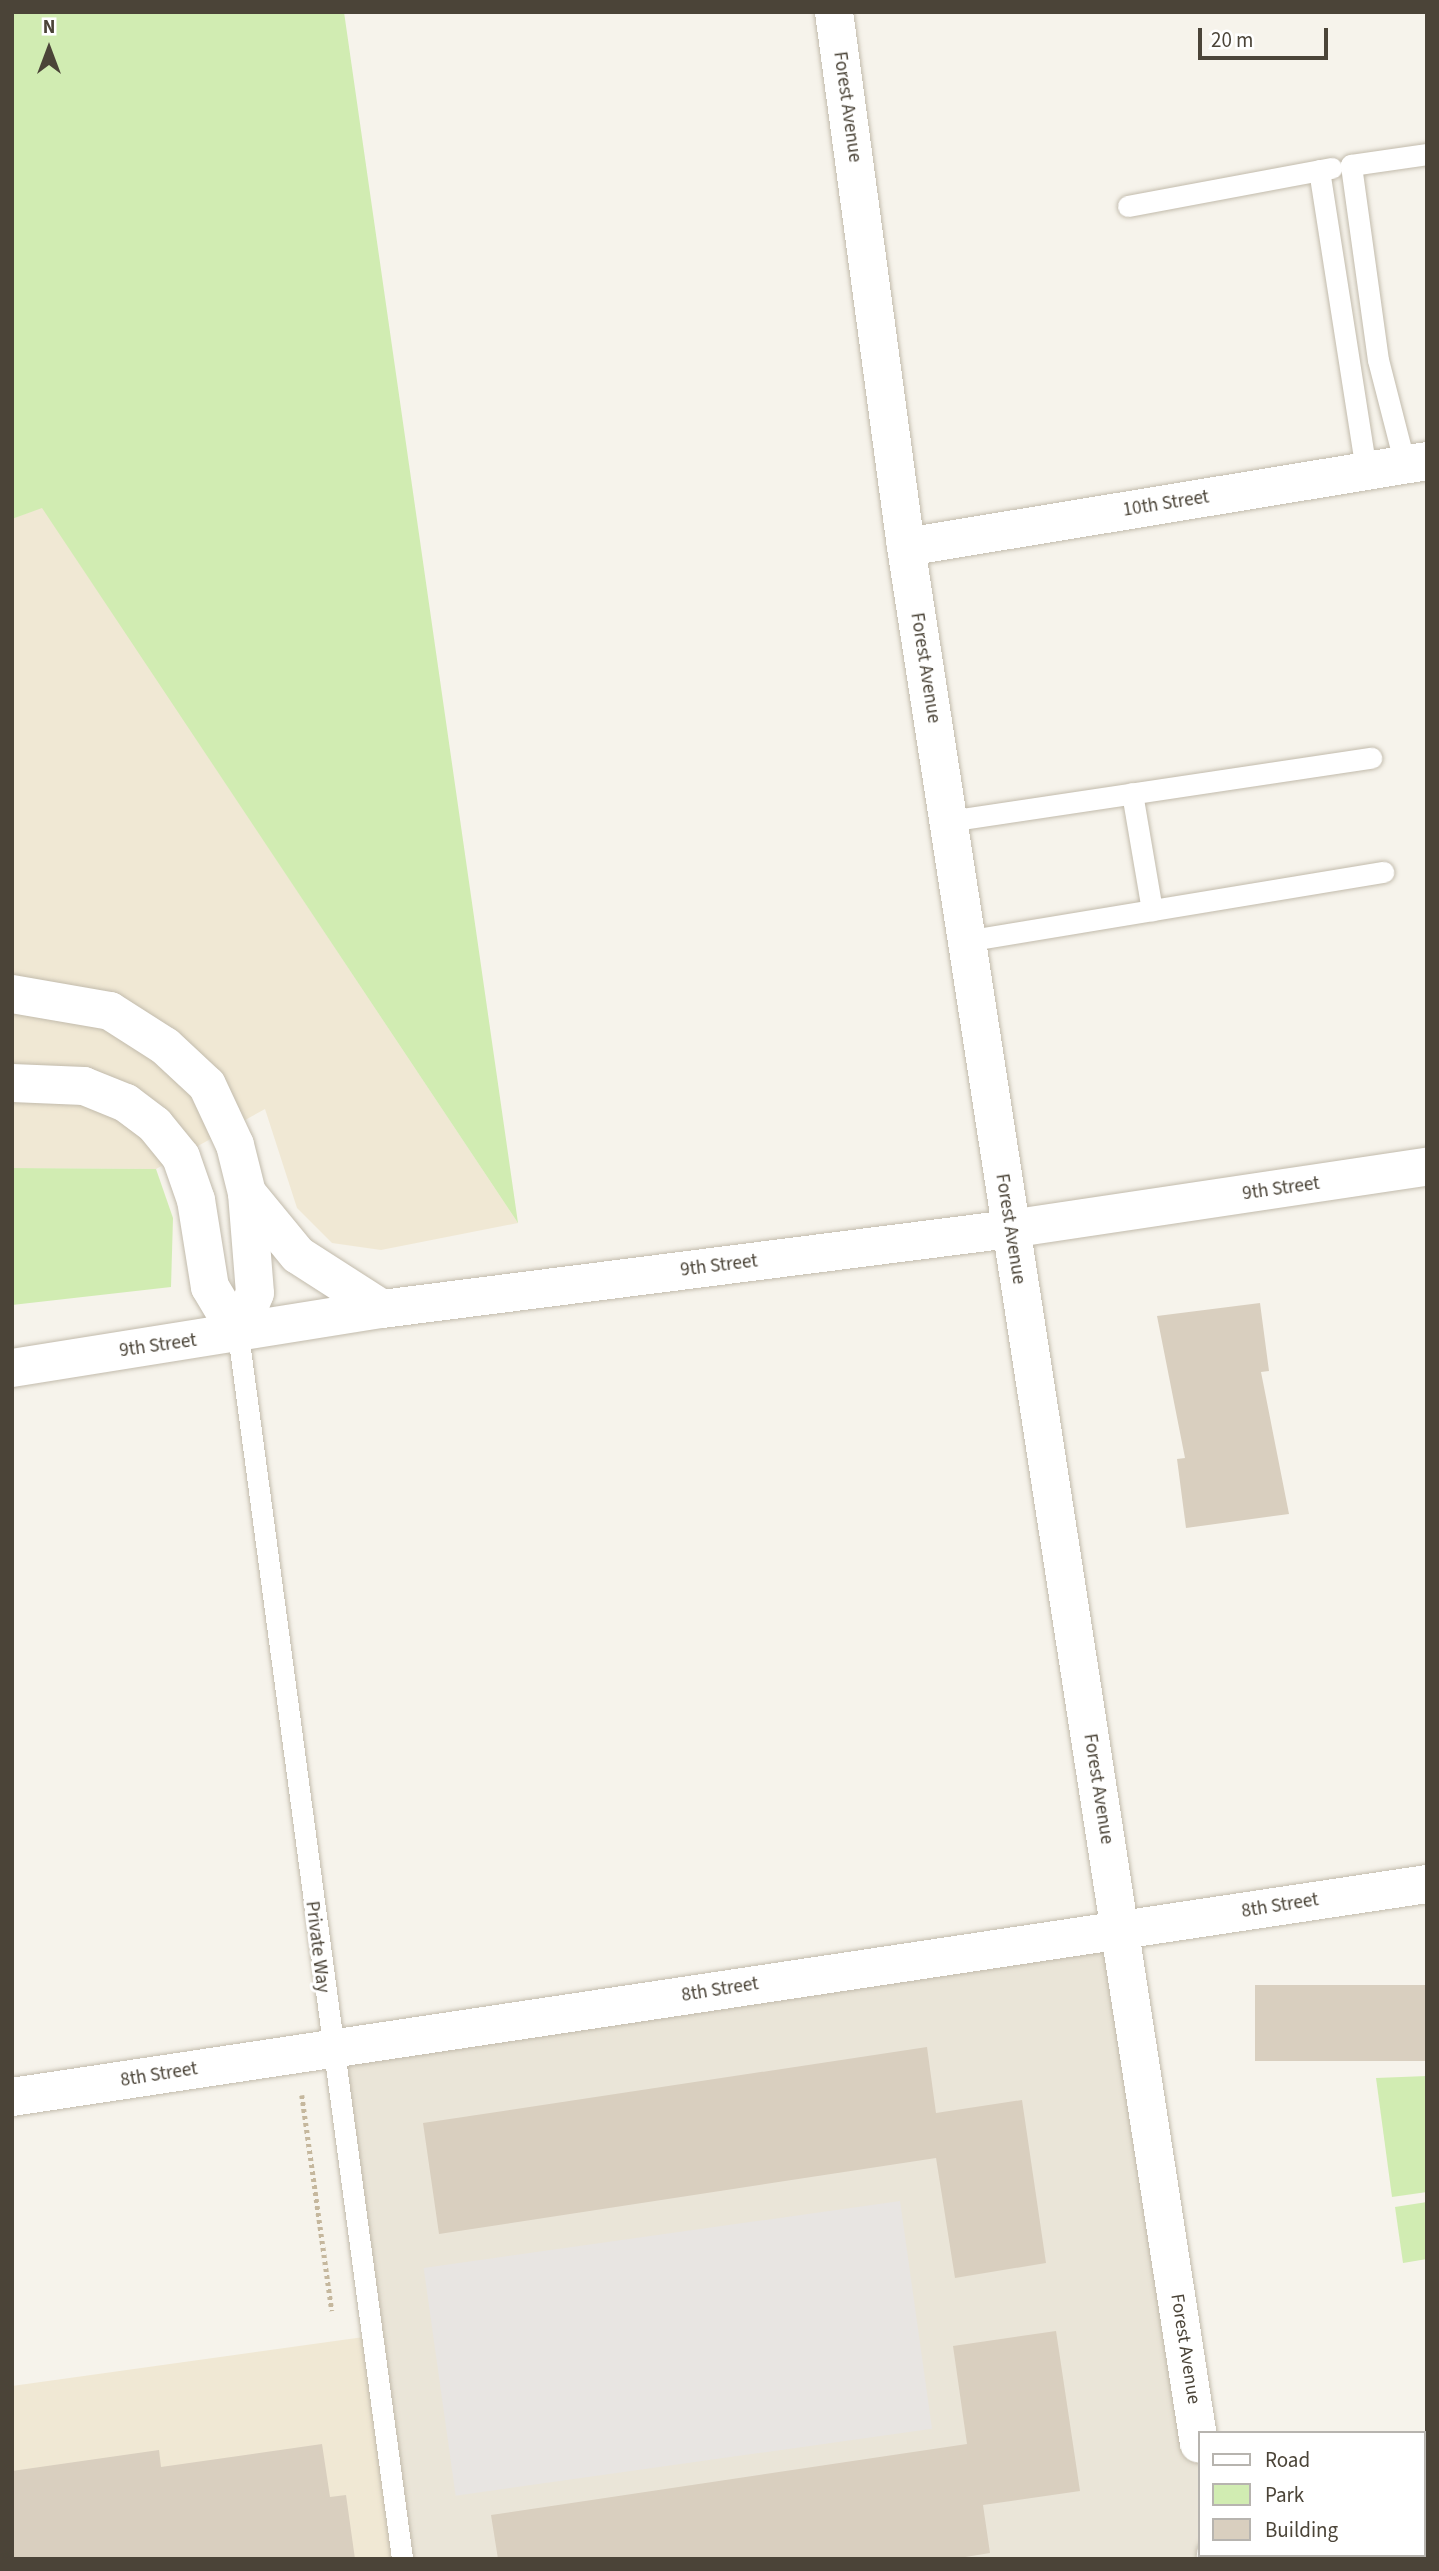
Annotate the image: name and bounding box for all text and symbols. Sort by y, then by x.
north arrow [14,14,84,84]
text: N [43,14,55,41]
scale bar [1201,14,1330,58]
text: 20 m [1211,25,1253,55]
street label: Forest Avenue [828,50,866,164]
street label: 10th Street [1121,486,1211,522]
street label: Forest Avenue [905,611,945,725]
street label: Forest Avenue [990,1172,1030,1286]
street label: 9th Street [1241,1172,1321,1206]
street label: 9th Street [679,1250,759,1282]
street label: 9th Street [118,1329,198,1363]
street label: Forest Avenue [1078,1732,1118,1846]
street label: 8th Street [1240,1889,1320,1923]
street label: Private Way [300,1900,334,1994]
street label: 8th Street [680,1973,760,2007]
street label: 8th Street [119,2058,199,2092]
street label: Forest Avenue [1165,2292,1205,2406]
legend [1198,2431,1425,2557]
text: Road [1265,2445,1310,2475]
text: Park [1265,2480,1304,2510]
text: Building [1265,2515,1338,2545]

